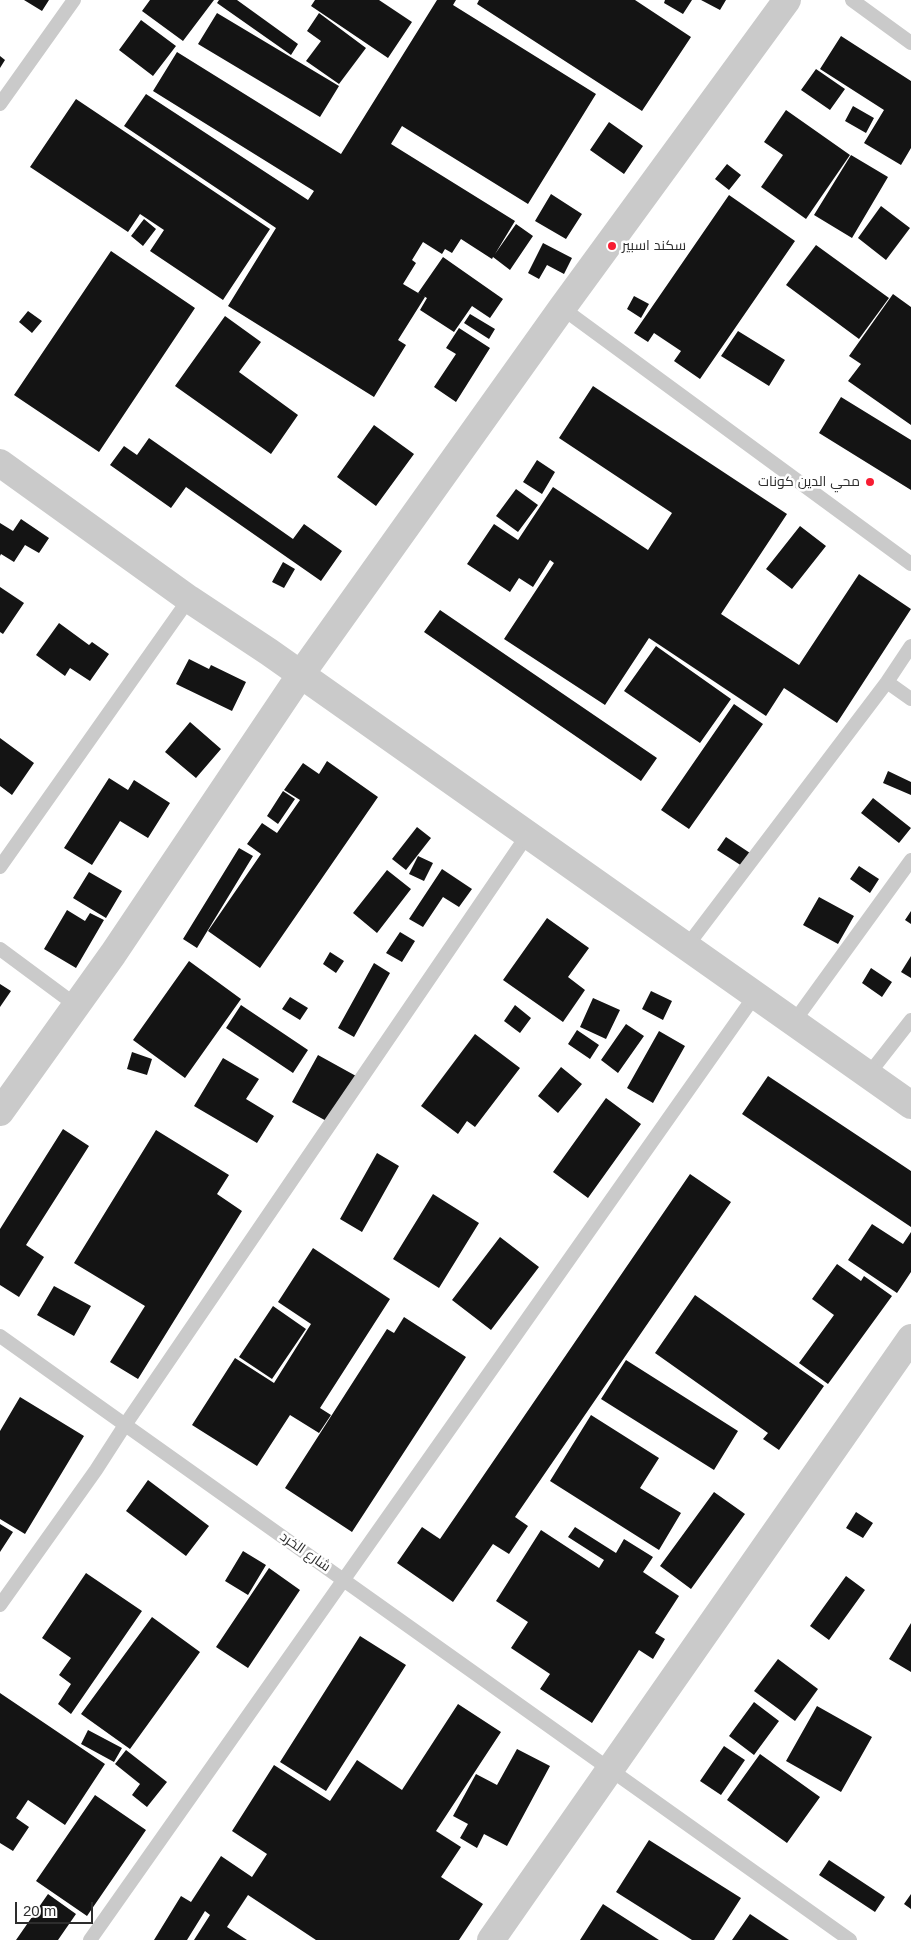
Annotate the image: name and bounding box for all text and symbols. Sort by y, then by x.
place label: سكند اسبير [622,238,686,254]
marker: سكند اسبير [606,240,618,252]
place label: محي الدين كونات [758,474,860,490]
marker: محي الدين كونات [864,476,876,488]
street label: شارع الخرد [276,1528,334,1576]
scale bar [18,1892,95,1924]
text: 20 m [23,1902,56,1919]

